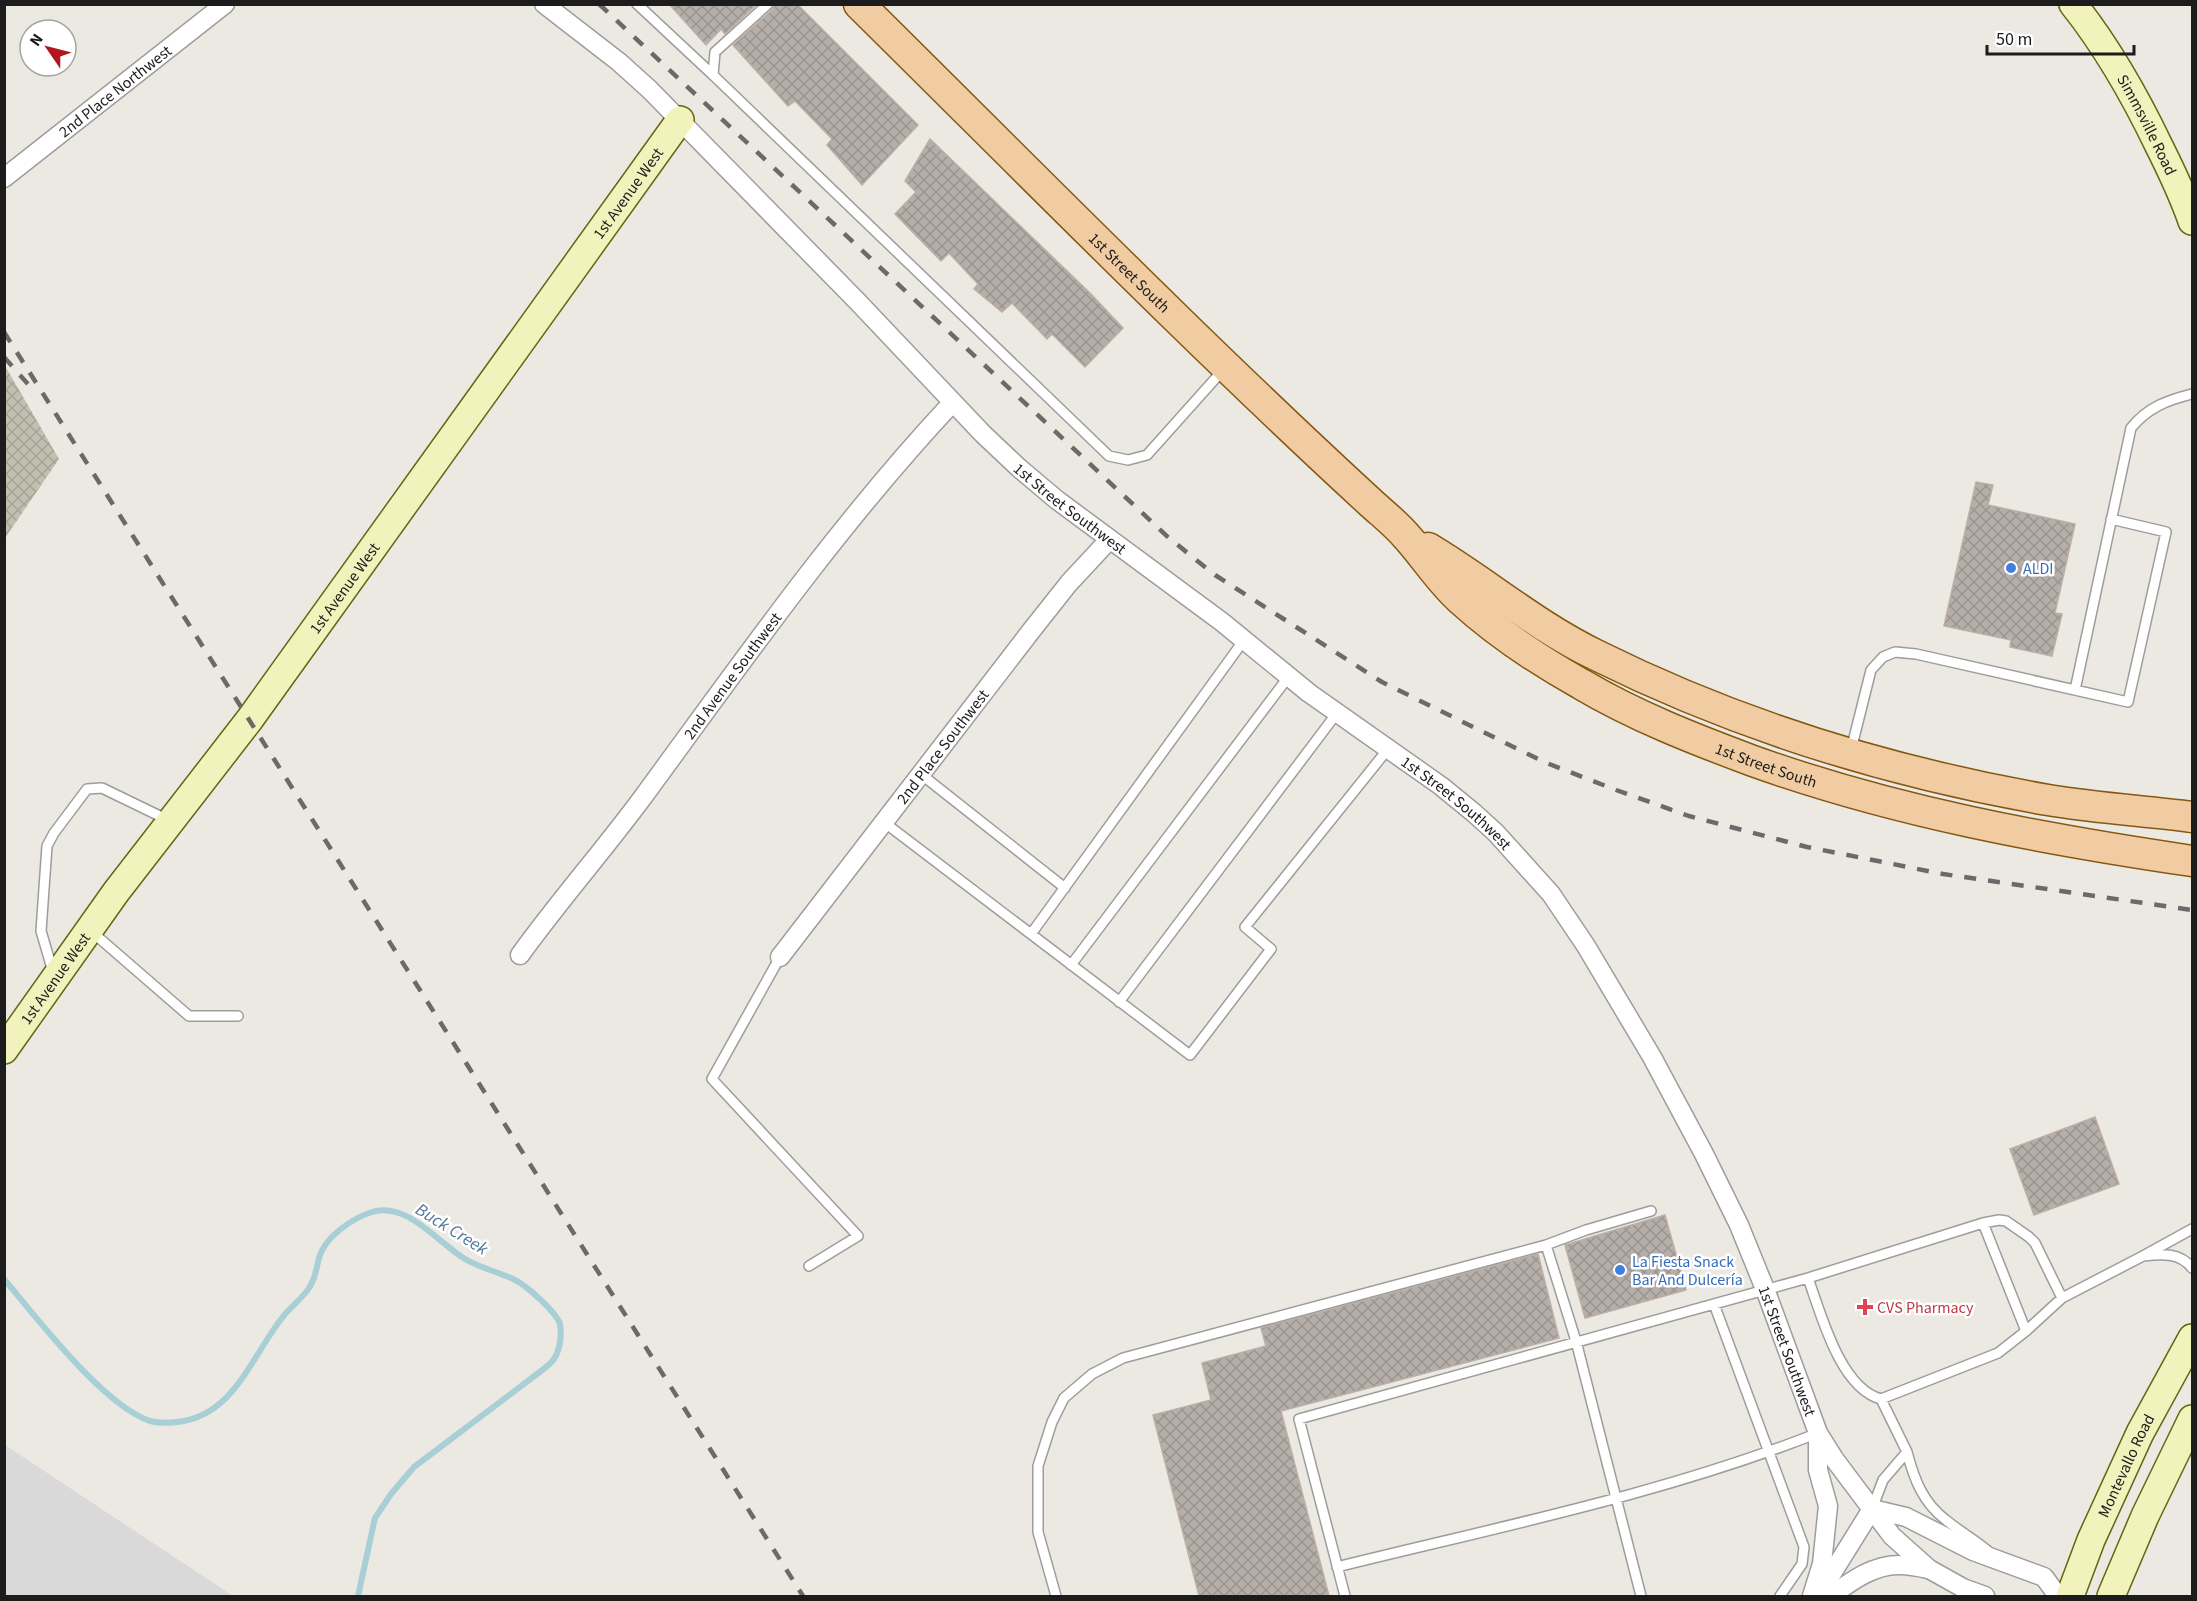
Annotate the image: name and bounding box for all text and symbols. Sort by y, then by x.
north arrow [18,18,78,78]
scale bar [1987,18,2134,56]
text: 50 m [1996,27,2032,52]
text: N [24,29,49,51]
street label: 2nd Place Northwest [54,40,177,143]
street label: Simmsville Road [2111,70,2182,179]
street label: 1st Avenue West [588,143,669,244]
street label: 1st Street South [1083,228,1175,318]
street label: 1st Street Southwest [1008,458,1131,560]
street label: 1st Avenue West [305,538,386,639]
place label: ALDI [2023,558,2054,580]
marker: ALDI [2004,561,2018,575]
street label: 2nd Avenue Southwest [679,608,787,744]
street label: 2nd Place Southwest [892,684,995,809]
street label: 1st Street South [1712,738,1820,794]
street label: 1st Street Southwest [1396,751,1516,855]
street label: 1st Avenue West [16,928,96,1029]
water label: Buck Creek [411,1197,493,1262]
place label: La Fiesta Snack Bar And Dulcería [1632,1251,1743,1291]
marker: La Fiesta Snack Bar And Dulcería [1613,1263,1627,1277]
street label: 1st Street Southwest [1753,1283,1821,1420]
place label: CVS Pharmacy [1877,1297,1974,1319]
marker: CVS Pharmacy [1858,1300,1872,1314]
street label: Montevallo Road [2093,1410,2160,1521]

